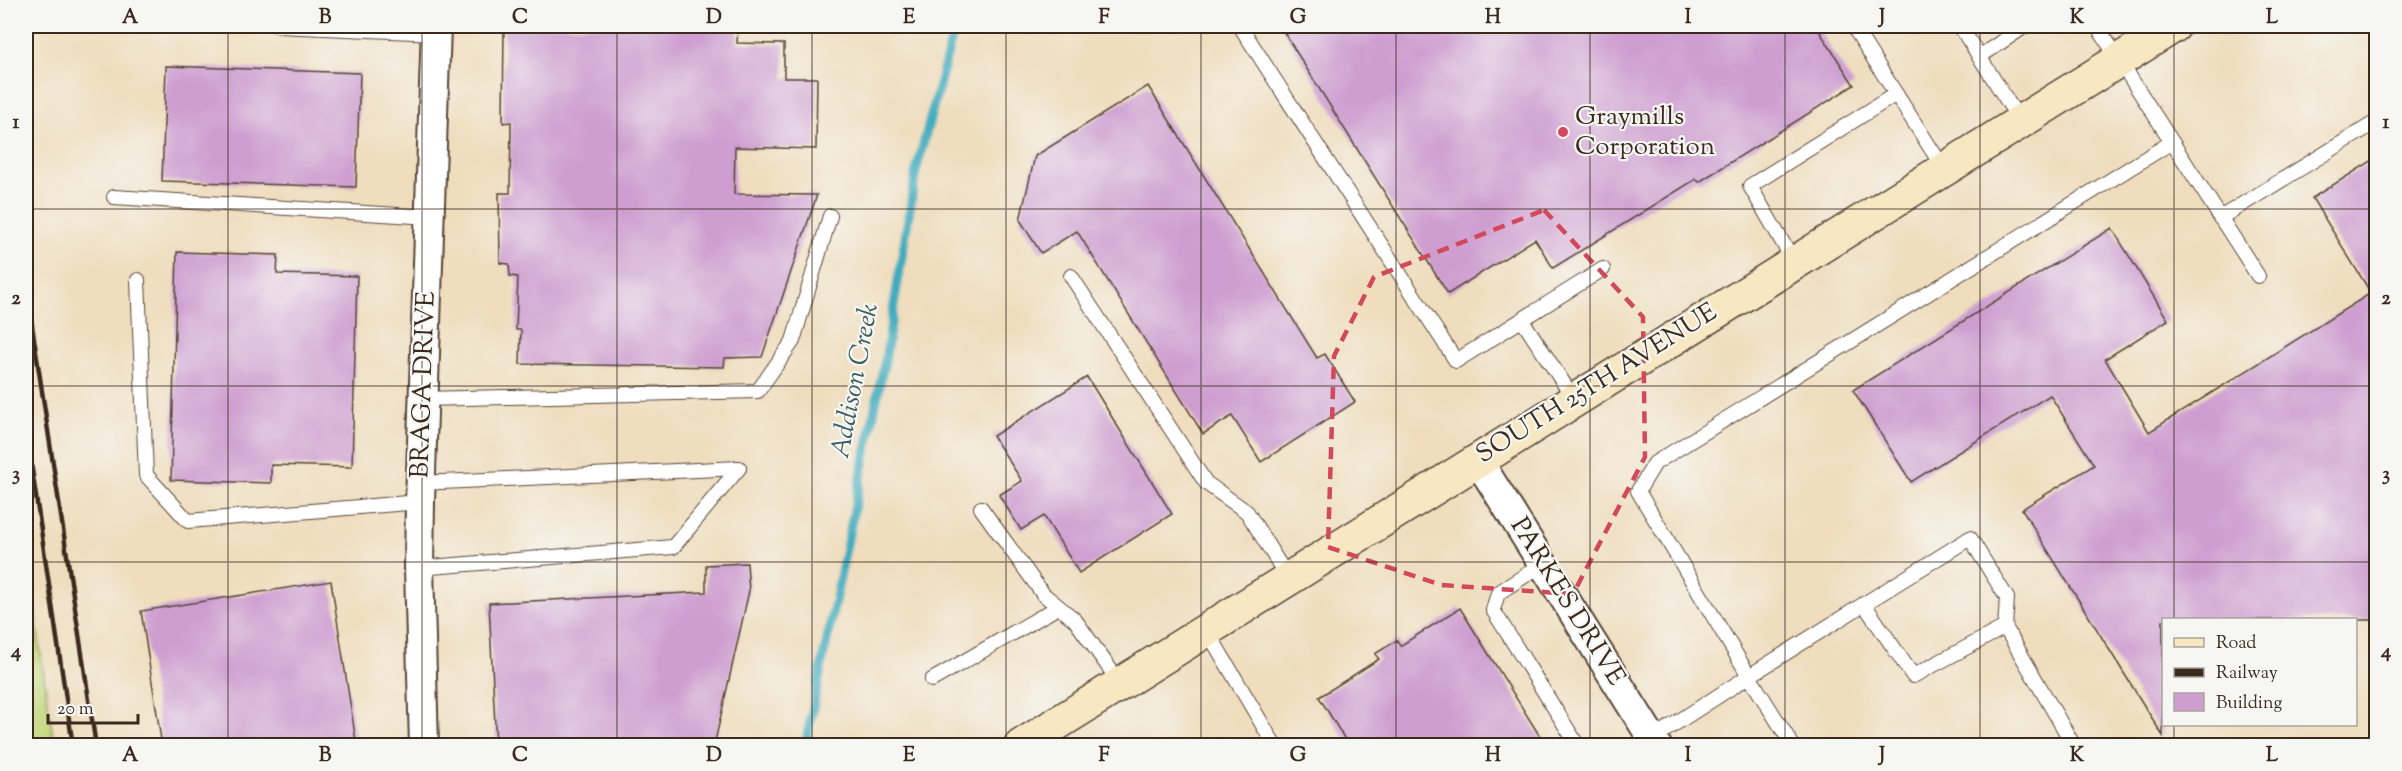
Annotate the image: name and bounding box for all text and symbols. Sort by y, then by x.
text: A [122,4,139,33]
text: B [319,4,332,33]
text: C [512,4,528,33]
text: D [706,4,722,33]
text: E [903,4,916,33]
text: F [1098,4,1110,33]
text: G [1290,4,1307,33]
text: H [1485,4,1501,33]
text: I [1685,4,1692,33]
text: J [1877,4,1885,33]
text: K [2070,4,2085,33]
text: L [2266,4,2279,33]
place label: Graymills Corporation [1575,99,1715,166]
text: 1 [13,109,20,138]
text: 1 [2383,109,2390,138]
marker: Graymills Corporation [1556,125,1570,139]
text: 2 [11,285,21,314]
text: 2 [2381,285,2391,314]
street label: BRAGA DRIVE [402,290,446,479]
street label: SOUTH 25TH AVENUE [1469,294,1725,473]
water label: Addison Creek [822,300,890,462]
text: 3 [12,461,20,490]
text: 3 [2382,461,2390,490]
street label: PARKES DRIVE [1500,511,1634,694]
legend [2162,618,2357,726]
text: Road [2216,631,2256,657]
text: 4 [10,638,21,667]
text: 4 [2380,638,2391,667]
text: Railway [2216,661,2278,687]
scale bar [48,687,138,725]
text: Building [2216,691,2282,717]
text: 20 m [57,697,94,723]
text: A [122,742,139,771]
text: B [319,742,332,771]
text: C [512,742,528,771]
text: D [706,742,722,771]
text: E [903,742,916,771]
text: F [1098,742,1110,771]
text: G [1290,742,1307,771]
text: H [1485,742,1501,771]
text: I [1685,742,1692,771]
text: J [1877,742,1885,771]
text: K [2070,742,2085,771]
text: L [2266,742,2279,771]

